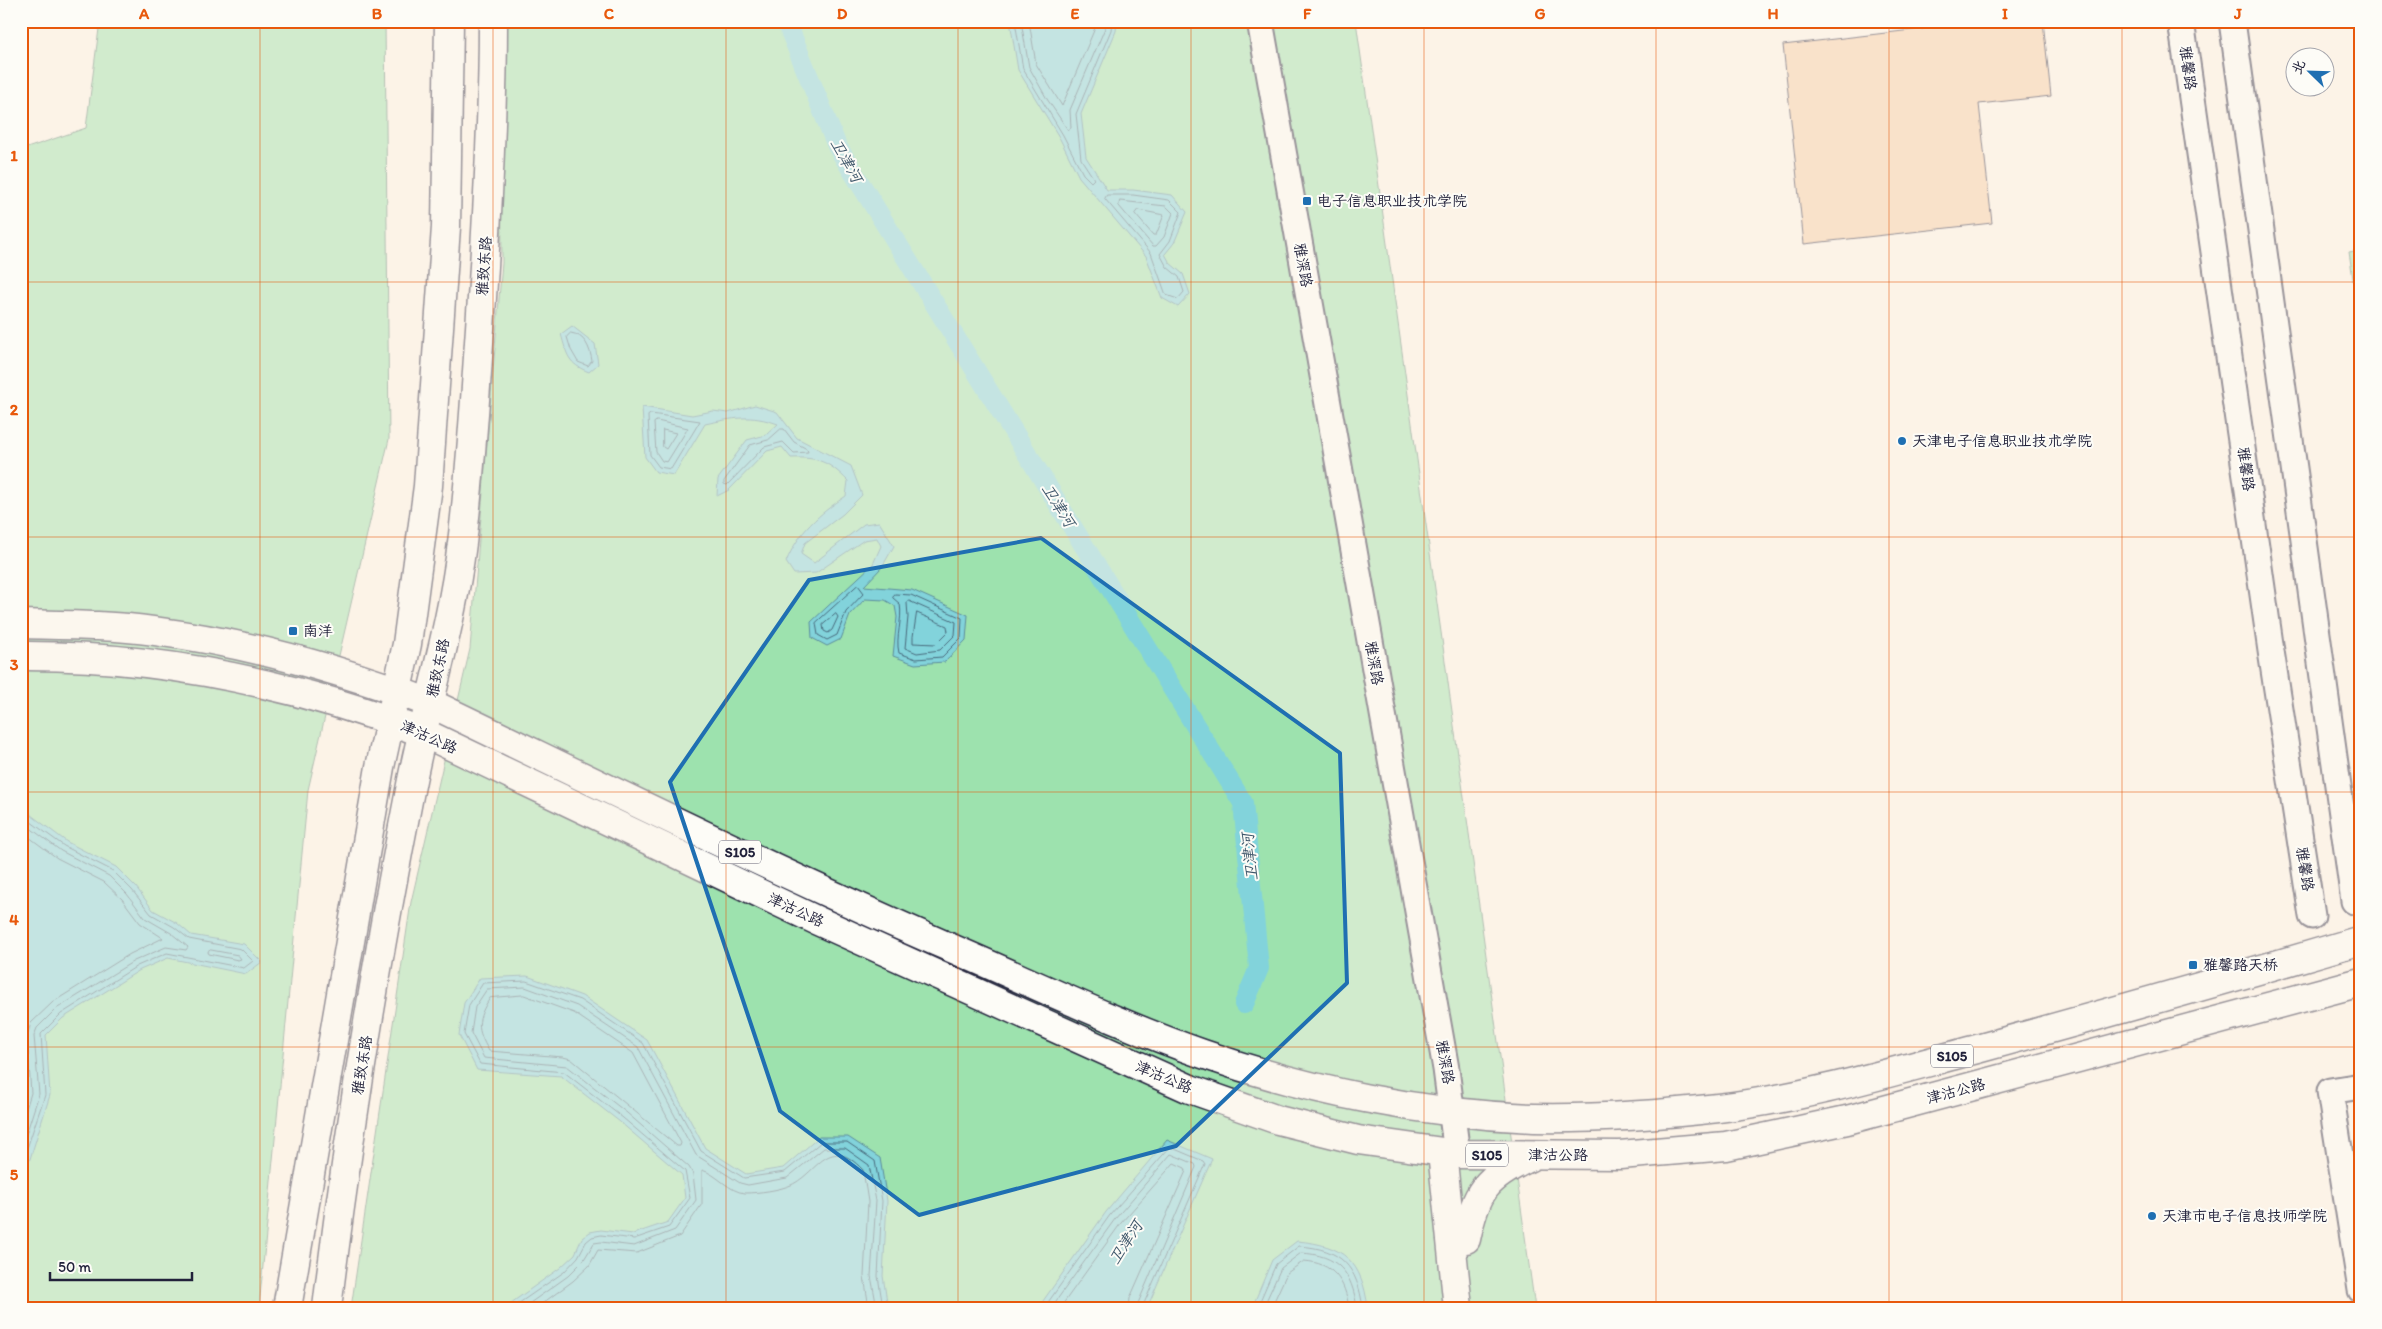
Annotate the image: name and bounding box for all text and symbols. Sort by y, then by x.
text: A [138,4,150,23]
text: B [372,4,383,23]
text: C [604,4,615,23]
text: D [837,4,848,23]
text: E [1071,4,1080,23]
text: F [1303,4,1312,23]
text: G [1534,4,1546,23]
text: H [1767,4,1779,23]
text: I [2002,4,2008,23]
text: J [2233,4,2242,23]
street label: 雅馨路 [2176,44,2200,92]
north arrow [2284,48,2334,98]
text: 北 [2288,57,2309,77]
water label: 卫津河 [827,135,868,188]
text: 1 [10,146,18,165]
place label: 电子信息职业技术学院 [1317,192,1467,210]
marker: 电子信息职业技术学院 [1301,195,1313,207]
street label: 雅致东路 [473,235,495,297]
street label: 雅深路 [1290,241,1316,289]
text: 2 [10,400,19,419]
place label: 天津电子信息职业技术学院 [1912,432,2092,450]
marker: 天津电子信息职业技术学院 [1896,435,1908,447]
street label: 雅馨路 [2234,445,2258,493]
water label: 卫津河 [1038,480,1081,533]
place label: 南洋 [303,622,333,640]
marker: 南洋 [287,625,299,637]
street label: 雅致东路 [423,637,453,699]
street label: 雅深路 [1361,639,1387,687]
text: 3 [10,655,19,674]
street label: 津沽公路 [398,717,460,757]
water label: 卫津河 [1237,829,1261,882]
road number: S105 [719,840,761,864]
street label: 雅馨路 [2293,845,2317,893]
street label: 津沽公路 [765,889,827,931]
text: 4 [9,910,19,929]
place label: 雅馨路天桥 [2203,956,2278,974]
marker: 雅馨路天桥 [2187,959,2199,971]
street label: 雅致东路 [348,1034,376,1096]
street label: 雅深路 [1432,1038,1458,1086]
road number: S105 [1931,1044,1973,1068]
street label: 津沽公路 [1133,1057,1195,1097]
street label: 津沽公路 [1925,1075,1987,1107]
road number: S105 [1466,1144,1508,1166]
street label: 津沽公路 [1528,1146,1588,1164]
text: 5 [10,1165,19,1184]
place label: 天津市电子信息技师学院 [2162,1207,2327,1225]
marker: 天津市电子信息技师学院 [2146,1210,2158,1222]
water label: 卫津河 [1104,1214,1148,1268]
scale bar [50,1249,192,1281]
text: 50 m [58,1258,91,1276]

